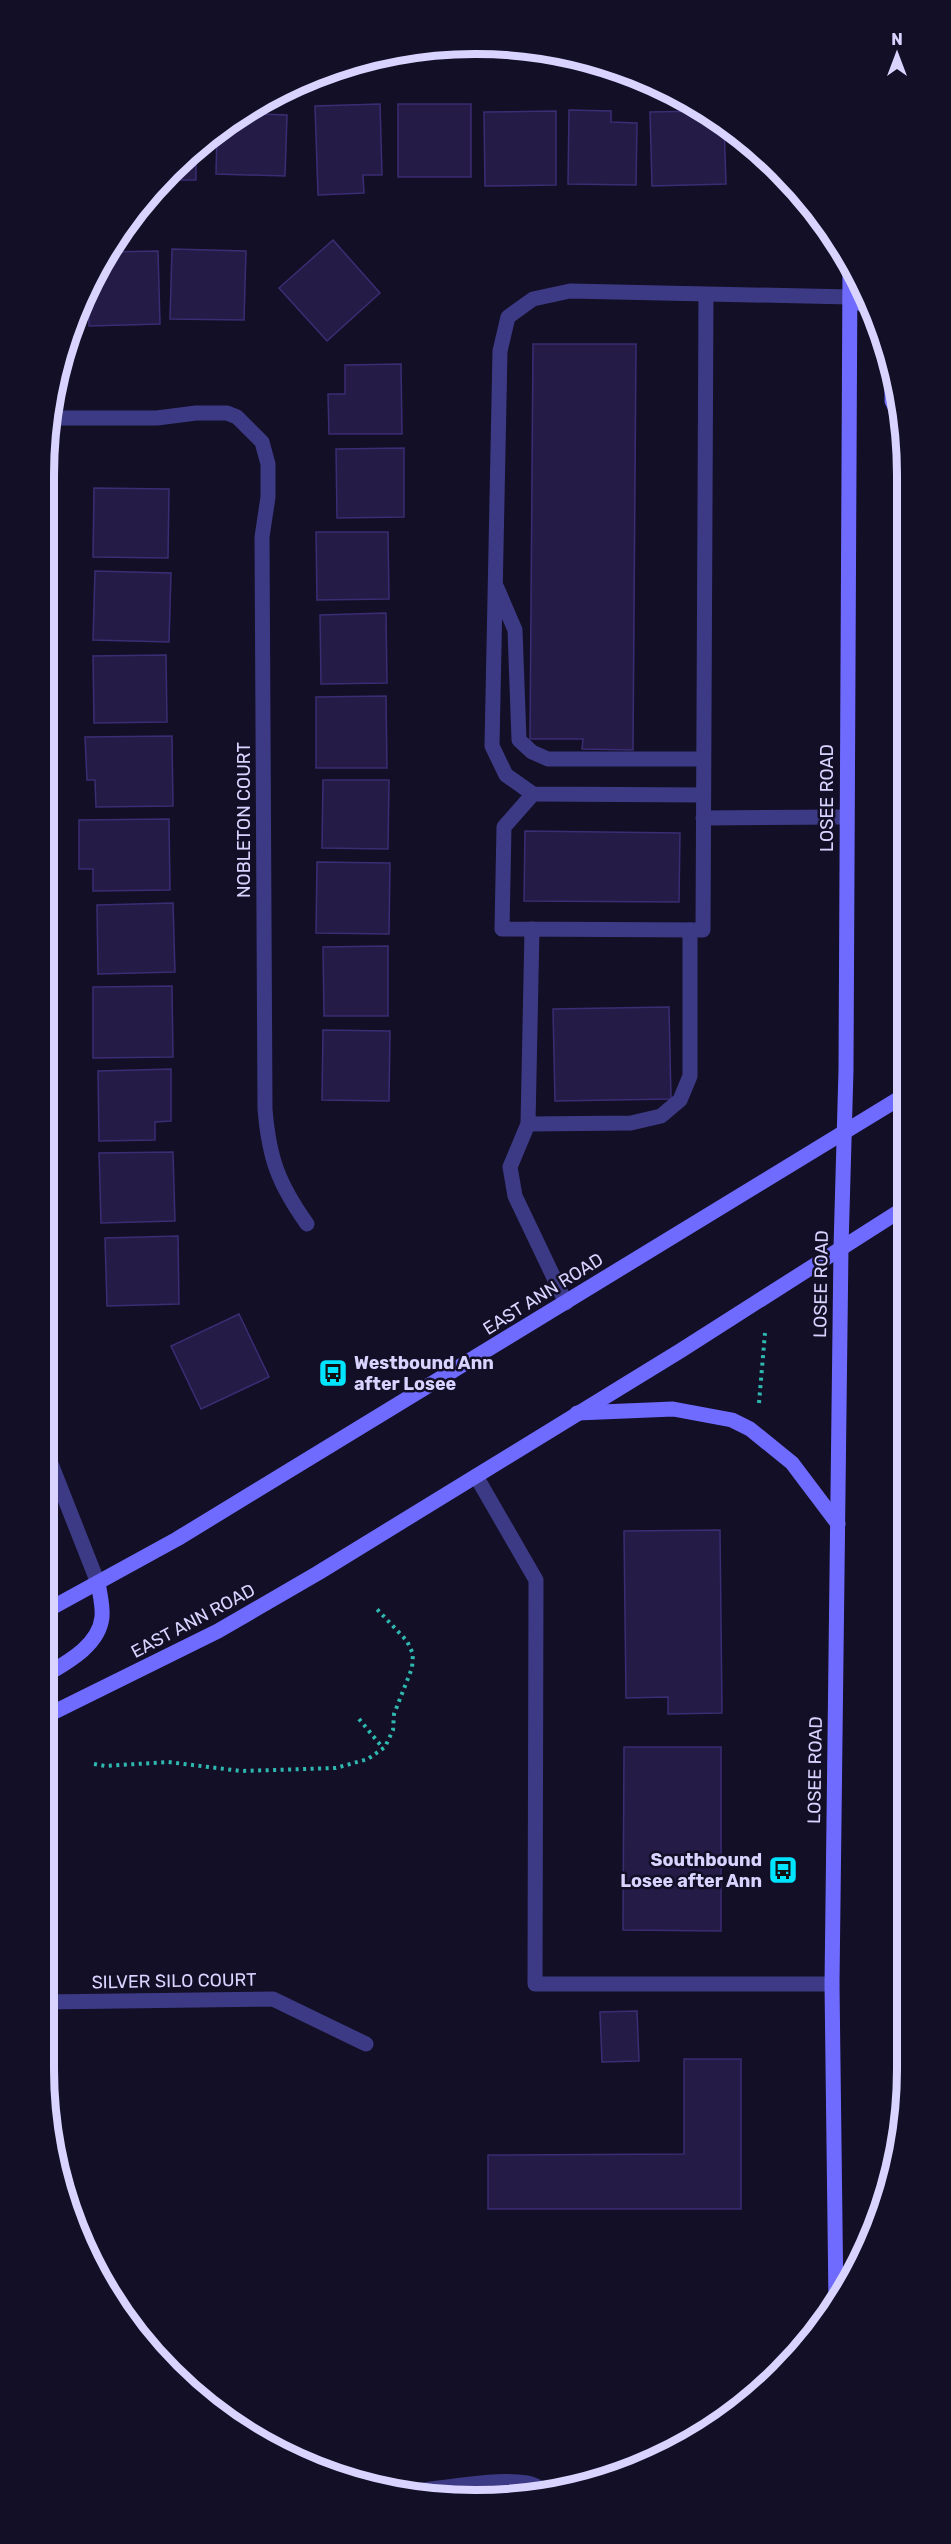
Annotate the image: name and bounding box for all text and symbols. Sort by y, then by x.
north arrow [867,24,927,84]
text: N [891,30,903,49]
street label: NOBLETON COURT [233,742,255,898]
street label: LOSEE ROAD [816,744,838,852]
street label: LOSEE ROAD [809,1230,833,1338]
street label: EAST ANN ROAD [479,1248,607,1340]
place label: Westbound Ann after Losee [354,1352,494,1395]
bus stop icon: Westbound Ann after Losee [317,1357,349,1389]
street label: EAST ANN ROAD [127,1579,259,1663]
street label: LOSEE ROAD [803,1716,827,1824]
place label: Southbound Losee after Ann [620,1849,762,1892]
bus stop icon: Southbound Losee after Ann [767,1854,799,1886]
street label: SILVER SILO COURT [91,1969,257,1993]

